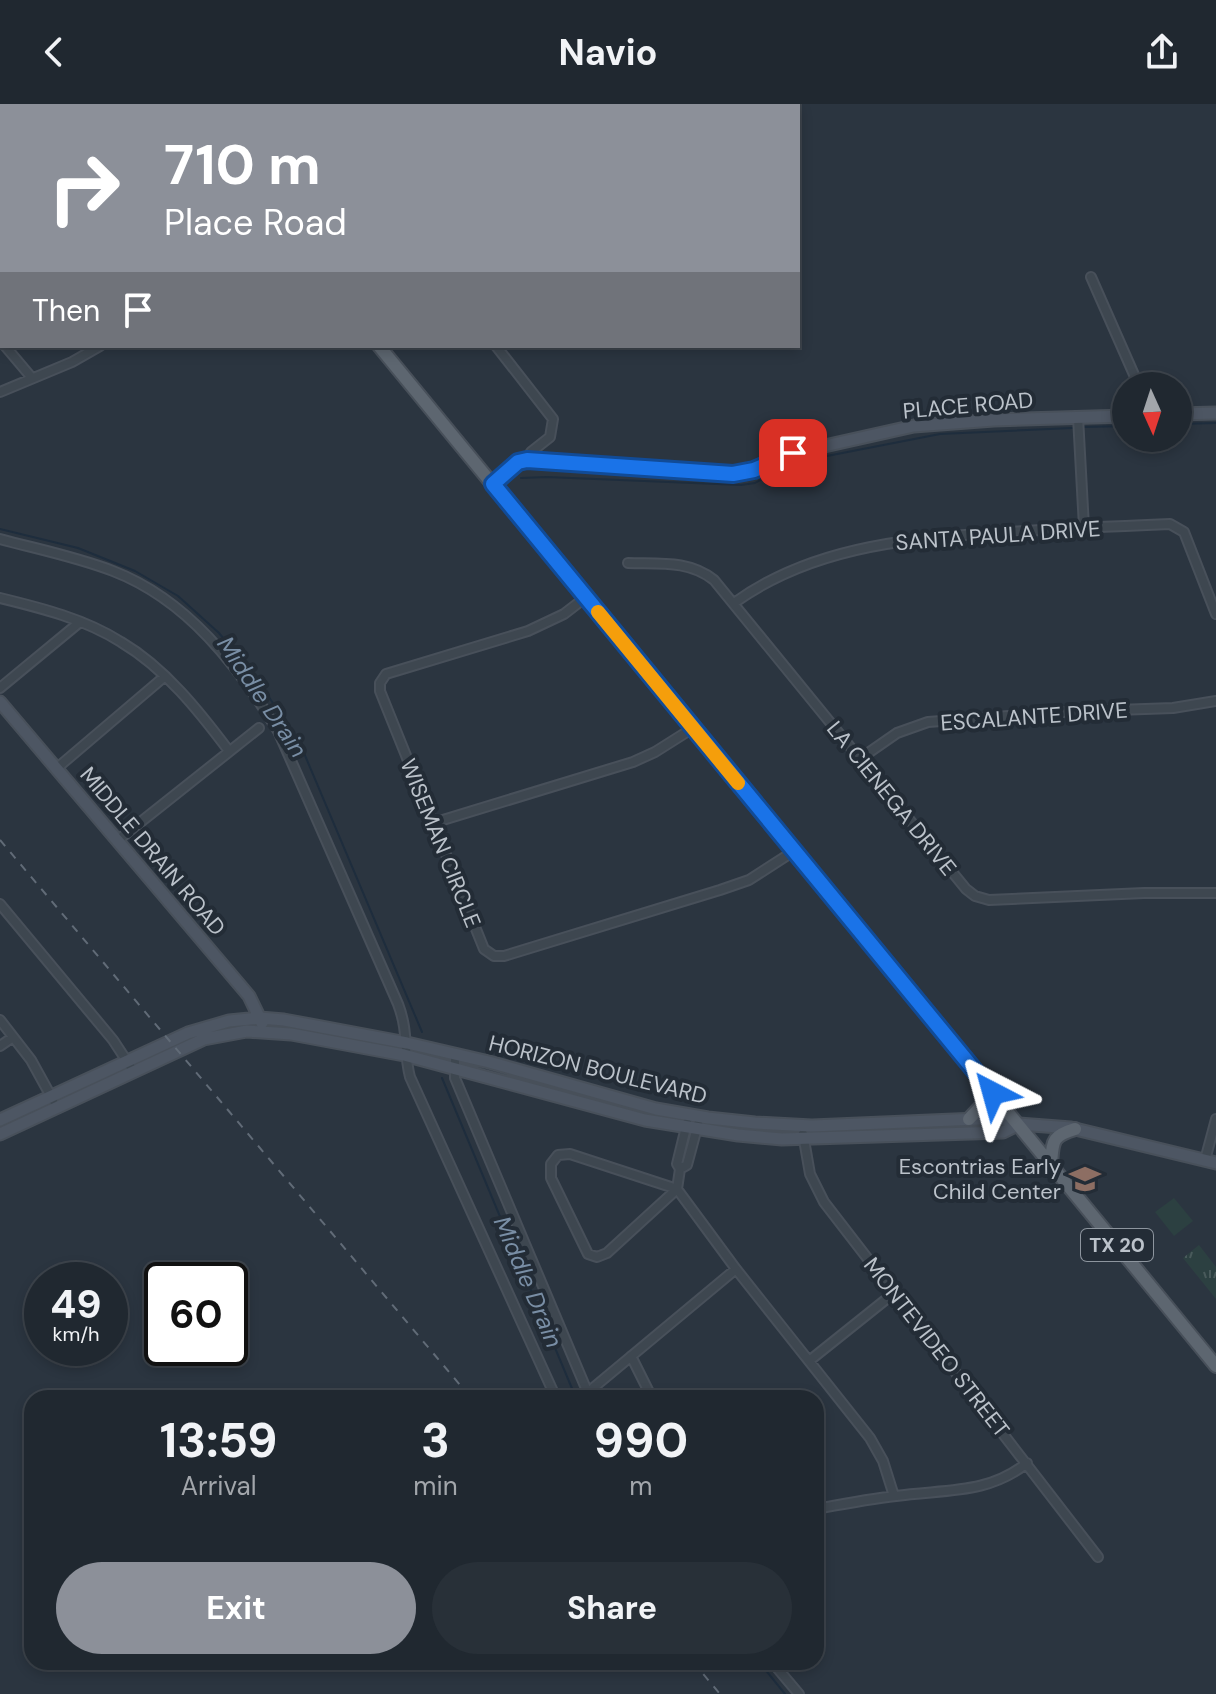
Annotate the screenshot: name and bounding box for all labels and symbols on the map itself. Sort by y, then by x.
north arrow [1112,372,1192,452]
street label: PLACE ROAD [902,385,1035,426]
pin [759,419,827,487]
street label: SANTA PAULA DRIVE [895,514,1101,557]
water label: Middle Drain [210,630,314,763]
street label: ESCALANTE DRIVE [939,695,1129,738]
street label: LA CIENEGA DRIVE [820,715,963,882]
street label: WISEMAN CIRCLE [393,754,488,932]
street label: MIDDLE DRAIN ROAD [74,761,232,942]
street label: HORIZON BOULEVARD [486,1028,710,1111]
position arrow [951,1051,1035,1135]
place label: Escontrias Early Child Center [899,1152,1061,1206]
school or university icon: Escontrias Early Child Center [1068,1162,1102,1196]
water label: Middle Drain [487,1211,570,1352]
road number: TX 20 [1081,1229,1153,1261]
street label: MONTEVIDEO STREET [857,1251,1016,1443]
speed limit sign: 60 [144,1262,248,1366]

